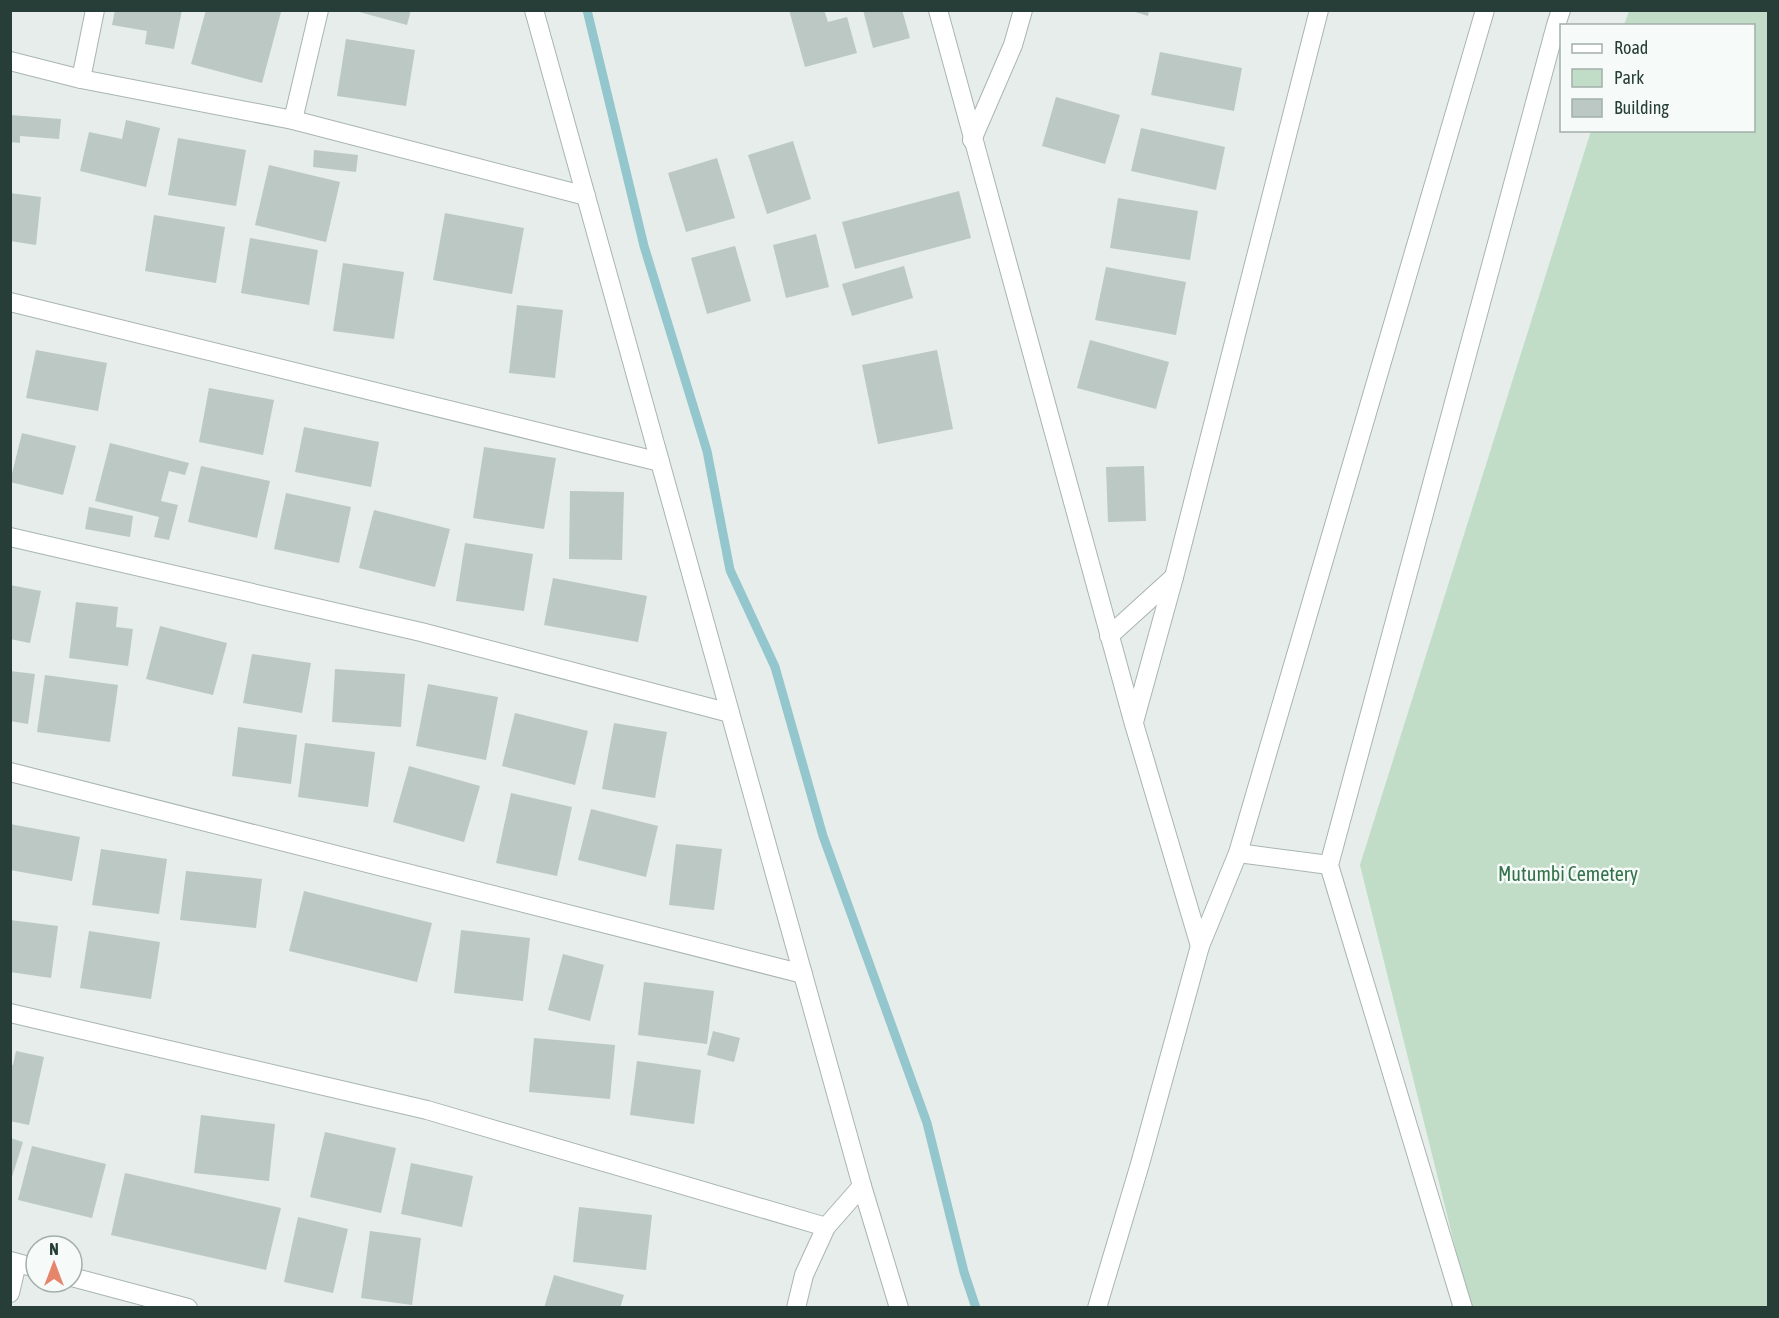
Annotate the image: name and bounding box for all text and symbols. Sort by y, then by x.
legend [1560,24,1755,132]
text: Road [1614,37,1648,58]
text: Park [1614,67,1644,88]
text: Building [1614,97,1669,118]
park label: Mutumbi Cemetery [1498,862,1638,885]
north arrow [24,1234,84,1294]
text: N [49,1240,59,1258]

